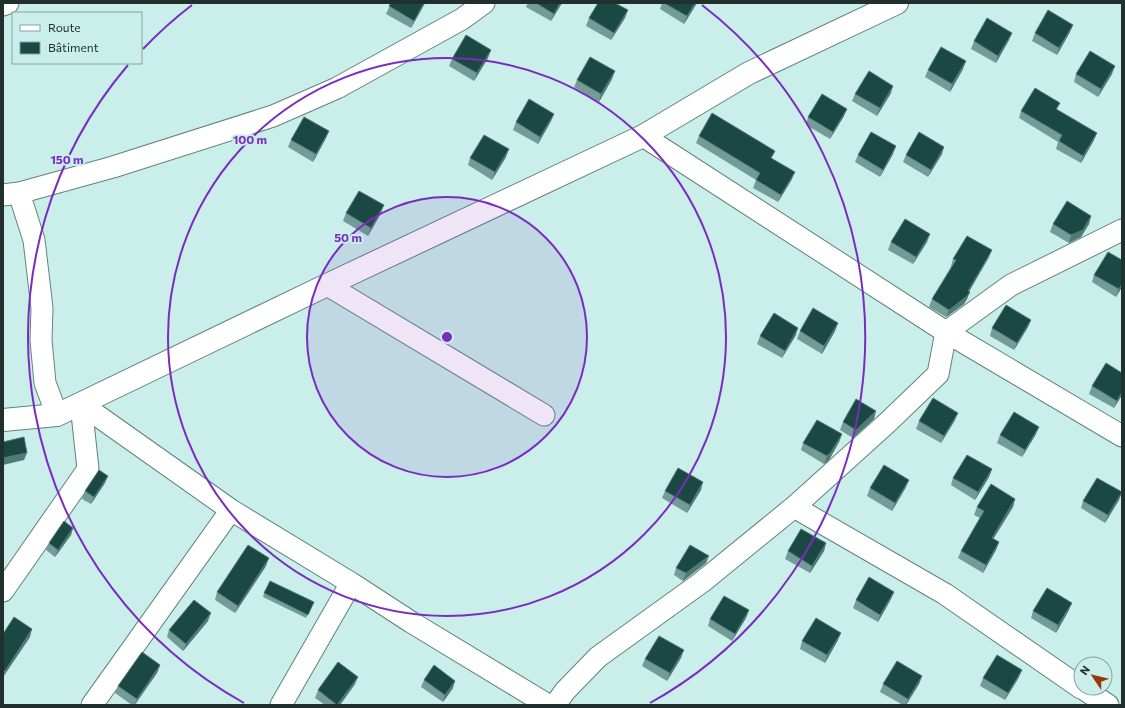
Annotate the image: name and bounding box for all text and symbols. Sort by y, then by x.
legend [12,12,142,64]
text: Route [48,20,81,34]
text: Bâtiment [48,40,99,54]
text: 100 m [233,132,267,146]
text: 150 m [50,152,84,166]
text: 50 m [334,230,362,244]
centre of rings [440,330,454,344]
north arrow [1073,656,1113,696]
text: N [1077,663,1092,677]

